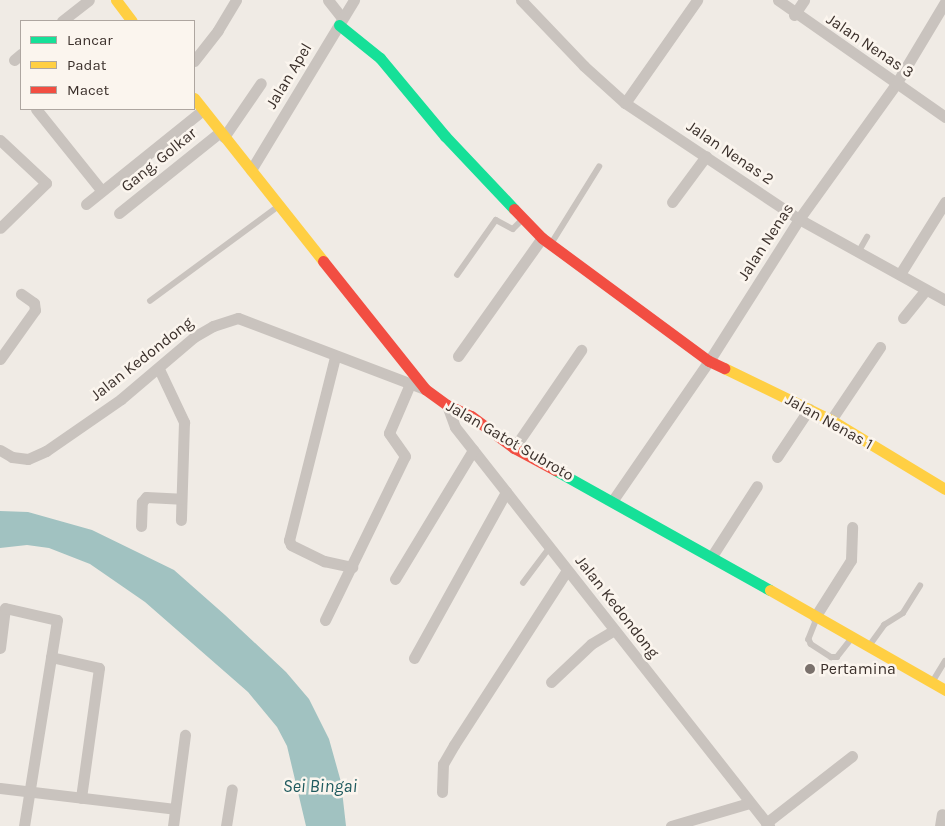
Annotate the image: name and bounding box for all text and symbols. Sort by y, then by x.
street label: Jalan Nenas 3 [823,10,917,82]
legend [20,20,195,110]
text: Lancar [67,31,113,49]
street label: Jalan Apel [262,40,316,112]
text: Padat [67,56,106,74]
text: Macet [67,81,109,99]
street label: Jalan Nenas 2 [683,117,777,189]
street label: Gang. Golkar [117,124,201,196]
street label: Jalan Nenas [734,200,798,284]
street label: Jalan Kedondong [87,313,197,405]
street label: Jalan Nenas 1 [782,390,876,454]
street label: Jalan Gatot Subroto [443,397,577,485]
street label: Jalan Kedondong [571,552,663,662]
place label: Pertamina [820,659,896,679]
marker: Pertamina [804,663,816,675]
water label: Sei Bingai [283,775,357,797]

